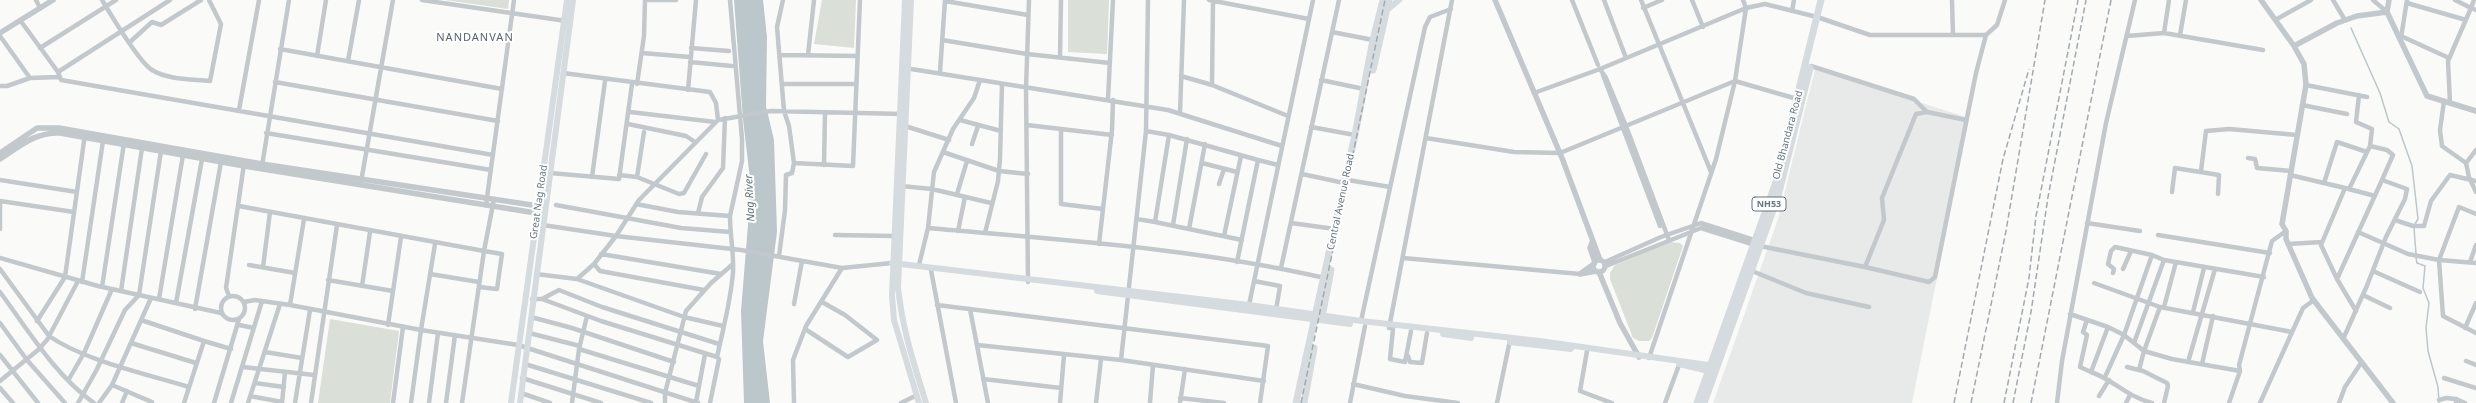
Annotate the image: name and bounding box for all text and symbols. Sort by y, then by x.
district label: NANDANVAN [436,31,514,45]
street label: Old Bhandara Road [1770,89,1806,181]
street label: Central Avenue Road [1325,153,1357,251]
street label: Great Nag Road [528,164,550,240]
water label: Nag River [742,174,758,222]
road number: NH53 [1752,197,1786,211]

